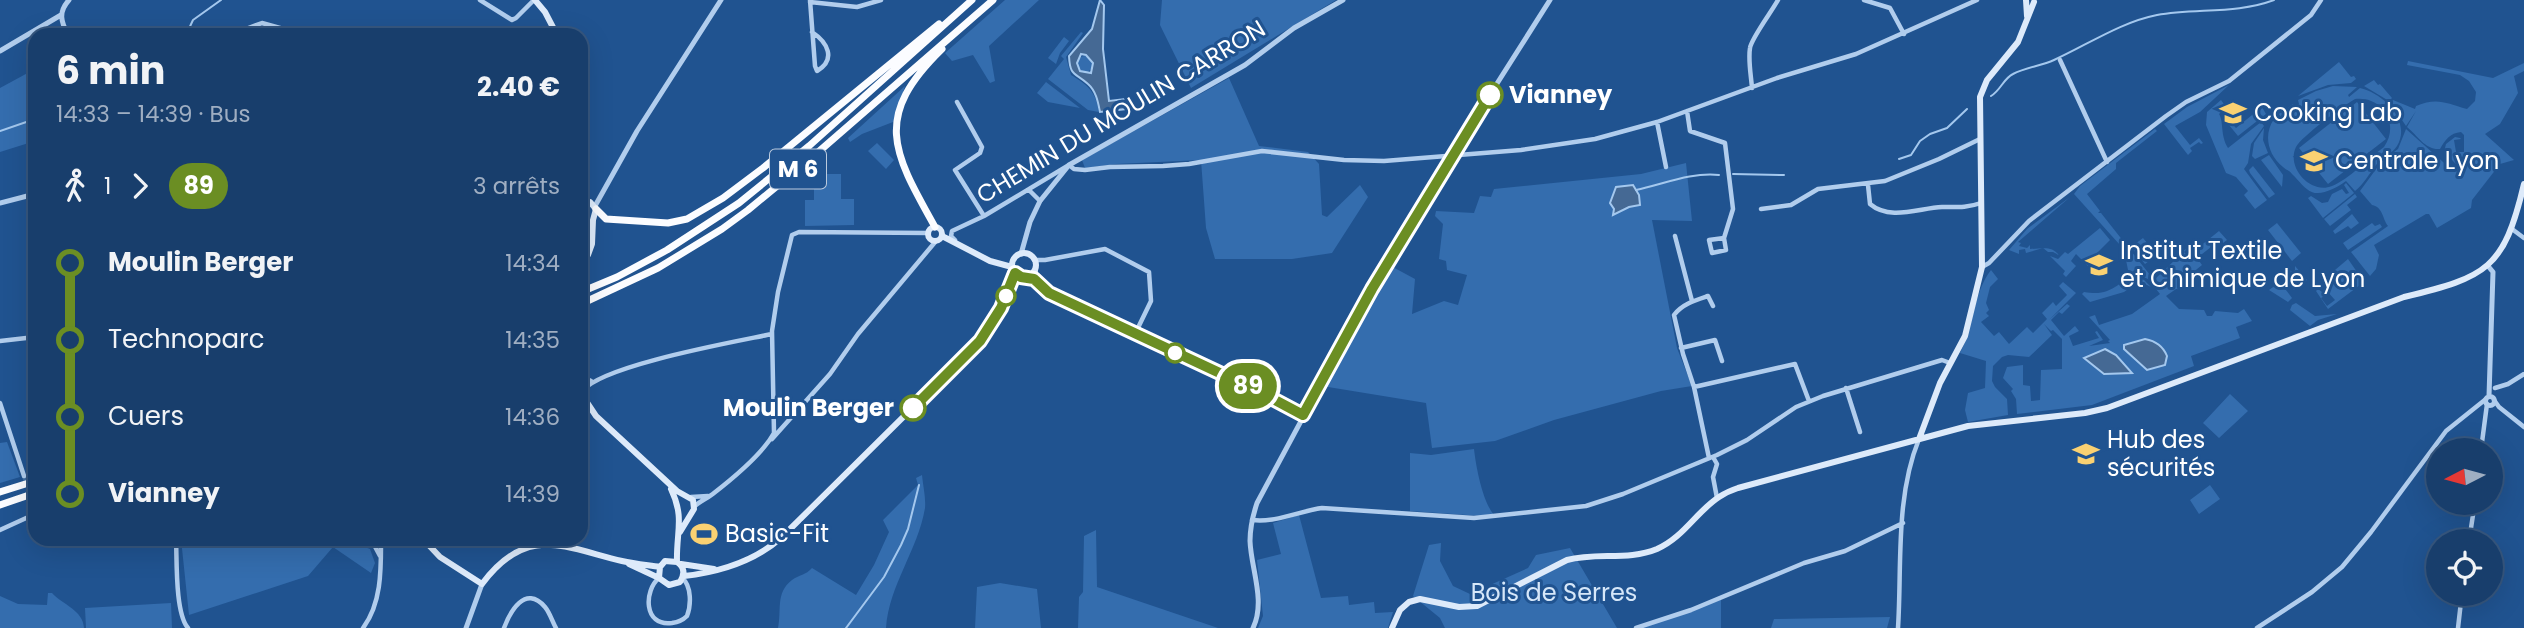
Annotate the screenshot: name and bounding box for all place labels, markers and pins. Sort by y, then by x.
place label: Vianney [1509,78,1613,111]
marker: Vianney [1477,82,1503,108]
place label: Cooking Lab [2254,96,2402,129]
school or university icon: Cooking Lab [2218,98,2248,128]
place label: Centrale Lyon [2335,144,2499,177]
school or university icon: Centrale Lyon [2299,146,2329,176]
place label: Institut Textile et Chimique de Lyon [2120,234,2365,295]
school or university icon: Institut Textile et Chimique de Lyon [2084,250,2114,280]
unlabelled marker [996,286,1016,306]
unlabelled marker [1165,343,1185,363]
place label: Moulin Berger [723,391,894,424]
marker: Moulin Berger [900,395,926,421]
place label: Hub des sécurités [2107,423,2215,484]
school or university icon: Hub des sécurités [2071,439,2101,469]
place label: Basic-Fit [725,517,829,550]
sports icon: Basic-Fit [689,519,719,549]

